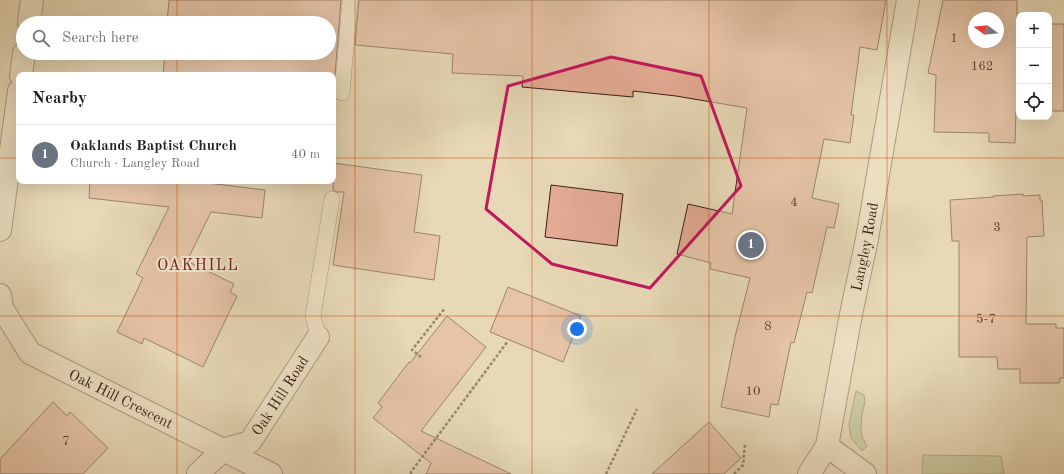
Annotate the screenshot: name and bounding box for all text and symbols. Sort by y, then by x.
north arrow [968,12,1004,48]
map controls [1016,12,1052,120]
button: + [1016,12,1052,48]
search box [16,16,336,60]
icon: search [30,27,52,49]
text: Search here [62,31,139,46]
house number: 1 [950,32,958,45]
button: − [1016,48,1052,84]
house number: 162 [971,60,993,73]
button: locate [1016,84,1052,120]
text: Nearby [32,90,87,107]
text: Oaklands Baptist Church [70,139,237,154]
text: 1 [41,148,49,161]
text: 40 m [291,148,320,161]
text: Church · Langley Road [70,157,200,170]
house number: 4 [790,196,798,209]
street label: Langley Road [850,201,882,293]
house number: 3 [993,221,1001,234]
pin: 1 [738,230,764,260]
district label: OAKHILL [157,258,239,274]
house number: 5-7 [976,313,996,326]
your location [567,319,587,339]
house number: 8 [764,320,772,333]
street label: Oak Hill Road [250,354,313,439]
street label: Oak Hill Crescent [66,368,175,432]
house number: 10 [745,385,761,398]
house number: 7 [62,435,70,448]

